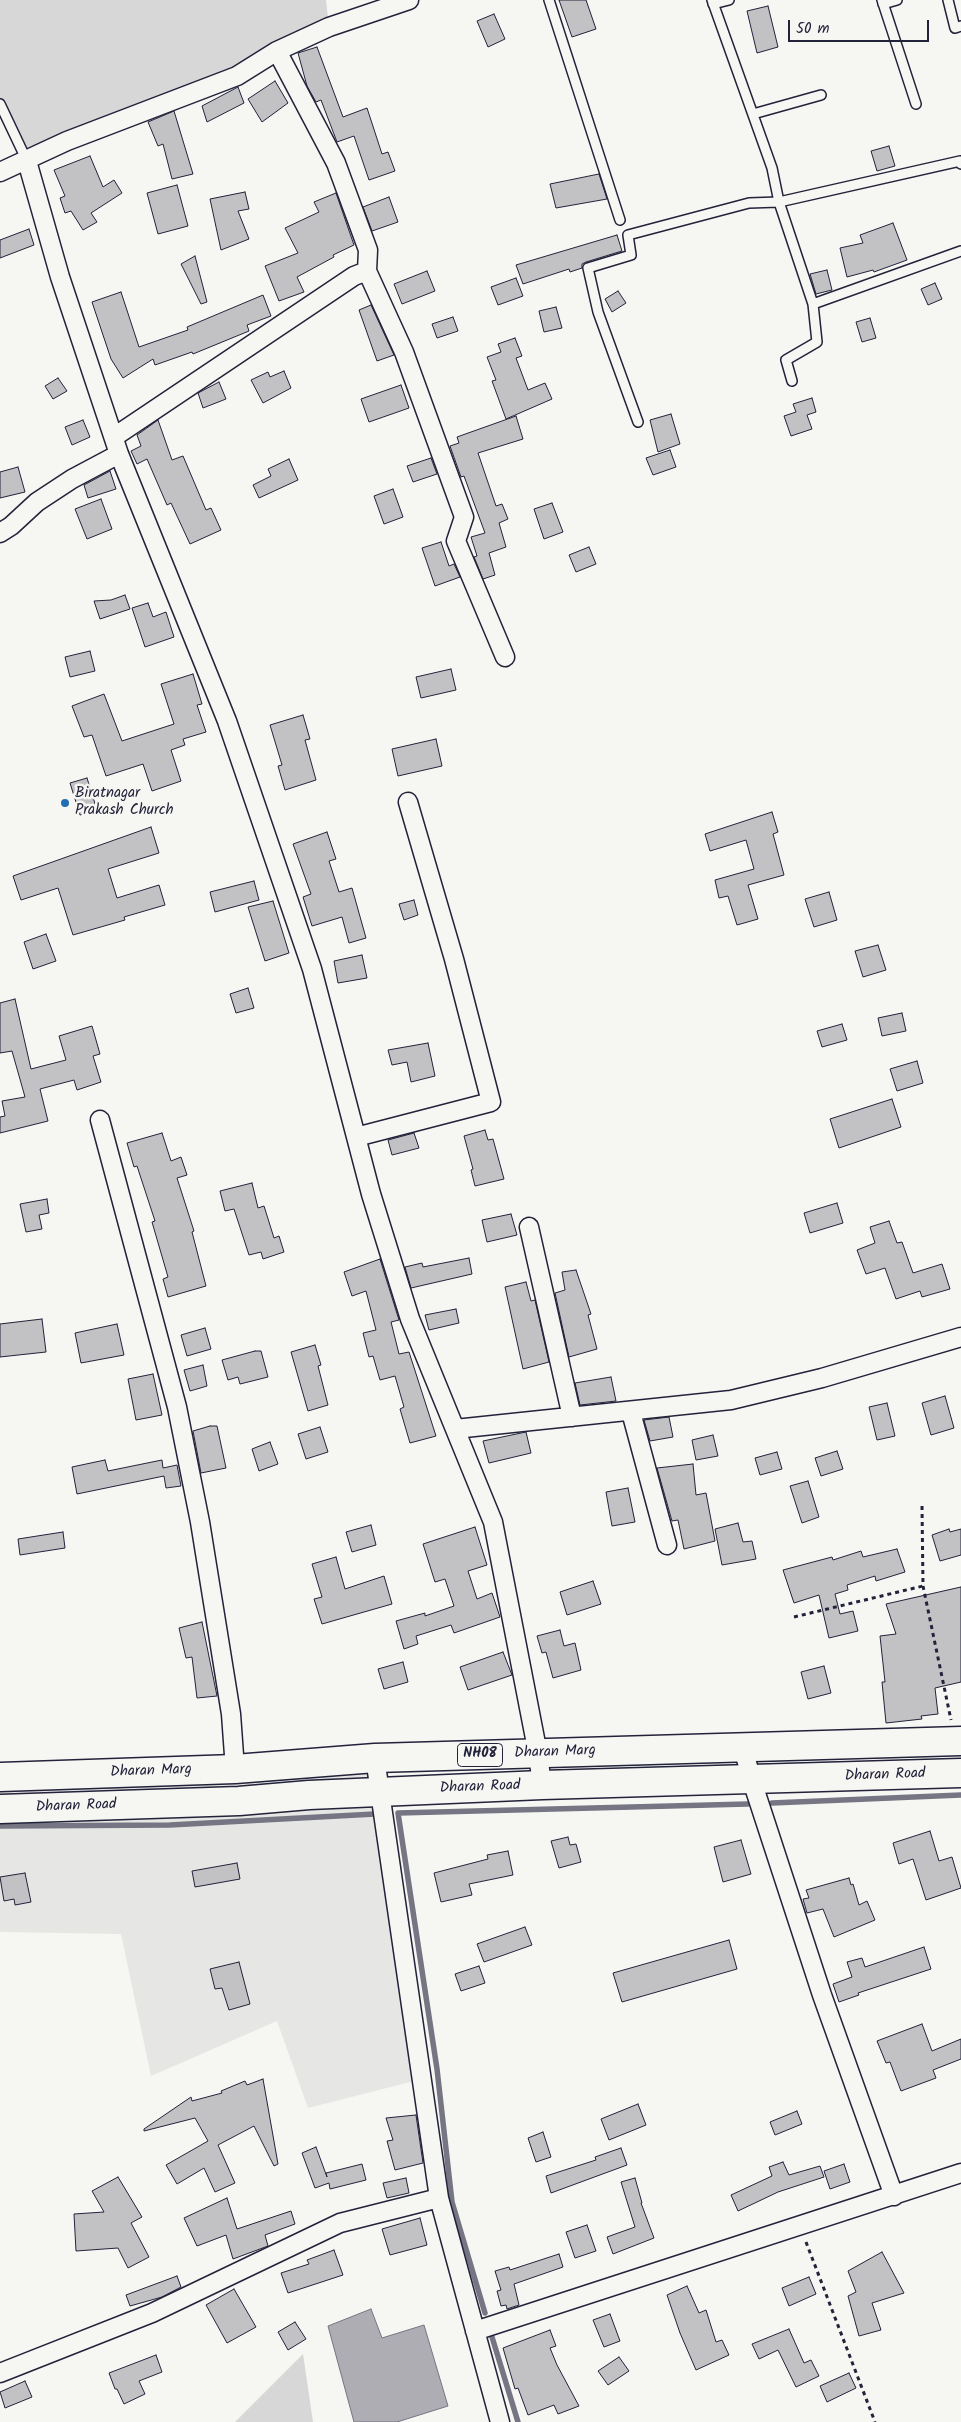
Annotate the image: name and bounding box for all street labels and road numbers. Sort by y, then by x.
street label: Dharan Marg [514,1743,596,1763]
road number: NH08 [458,1744,502,1766]
street label: Dharan Marg [110,1762,192,1782]
street label: Dharan Road [844,1766,926,1786]
street label: Dharan Road [439,1778,521,1798]
street label: Dharan Road [35,1797,117,1817]

